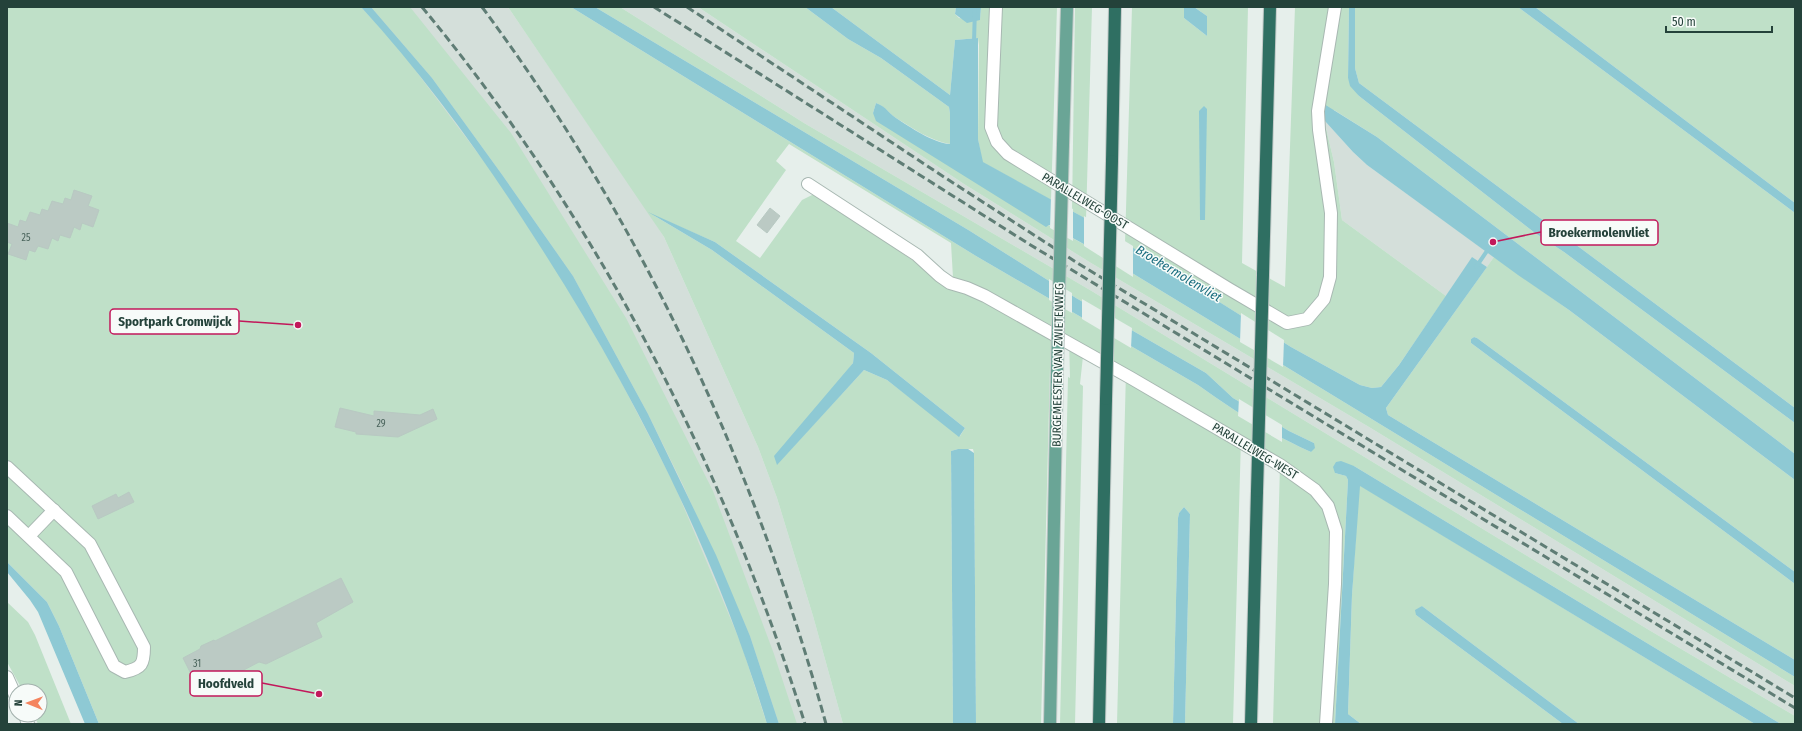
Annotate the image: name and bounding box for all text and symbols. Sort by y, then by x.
scale bar [1666,8,1772,34]
text: 50 m [1672,15,1696,29]
street label: PARALLELWEG-OOST [1039,170,1131,232]
callout: Broekermolenvliet [1541,220,1658,245]
text: Broekermolenvliet [1549,225,1650,240]
house number: 25 [22,232,31,244]
water label: Broekermolenvliet [1133,242,1225,305]
street label: BURGEMEESTER VAN ZWIETENWEG [1050,283,1066,447]
callout: Sportpark Cromwijck [110,309,239,334]
text: Sportpark Cromwijck [118,314,232,329]
house number: 29 [376,418,386,430]
street label: PARALLELWEG-WEST [1210,420,1301,482]
house number: 31 [193,658,201,670]
callout: Hoofdveld [190,671,262,696]
text: Hoofdveld [198,676,254,691]
north arrow [8,683,48,723]
text: N [12,699,25,706]

